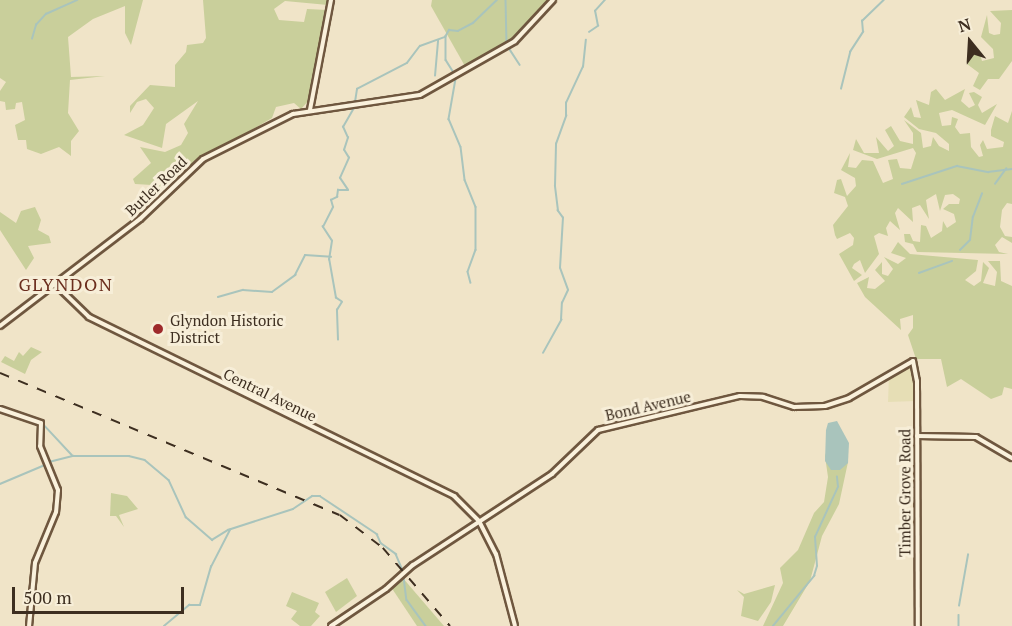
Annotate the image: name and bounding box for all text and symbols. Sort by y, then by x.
north arrow [940,12,1000,72]
text: N [955,13,974,37]
street label: Butler Road [122,152,190,220]
district label: GLYNDON [18,273,114,295]
place label: Glyndon Historic District [170,311,284,346]
marker: Glyndon Historic District [151,322,165,336]
street label: Central Avenue [220,365,320,425]
street label: Bond Avenue [603,387,693,425]
street label: Timber Grove Road [896,429,914,557]
scale bar [15,575,188,613]
text: 500 m [23,585,72,609]

